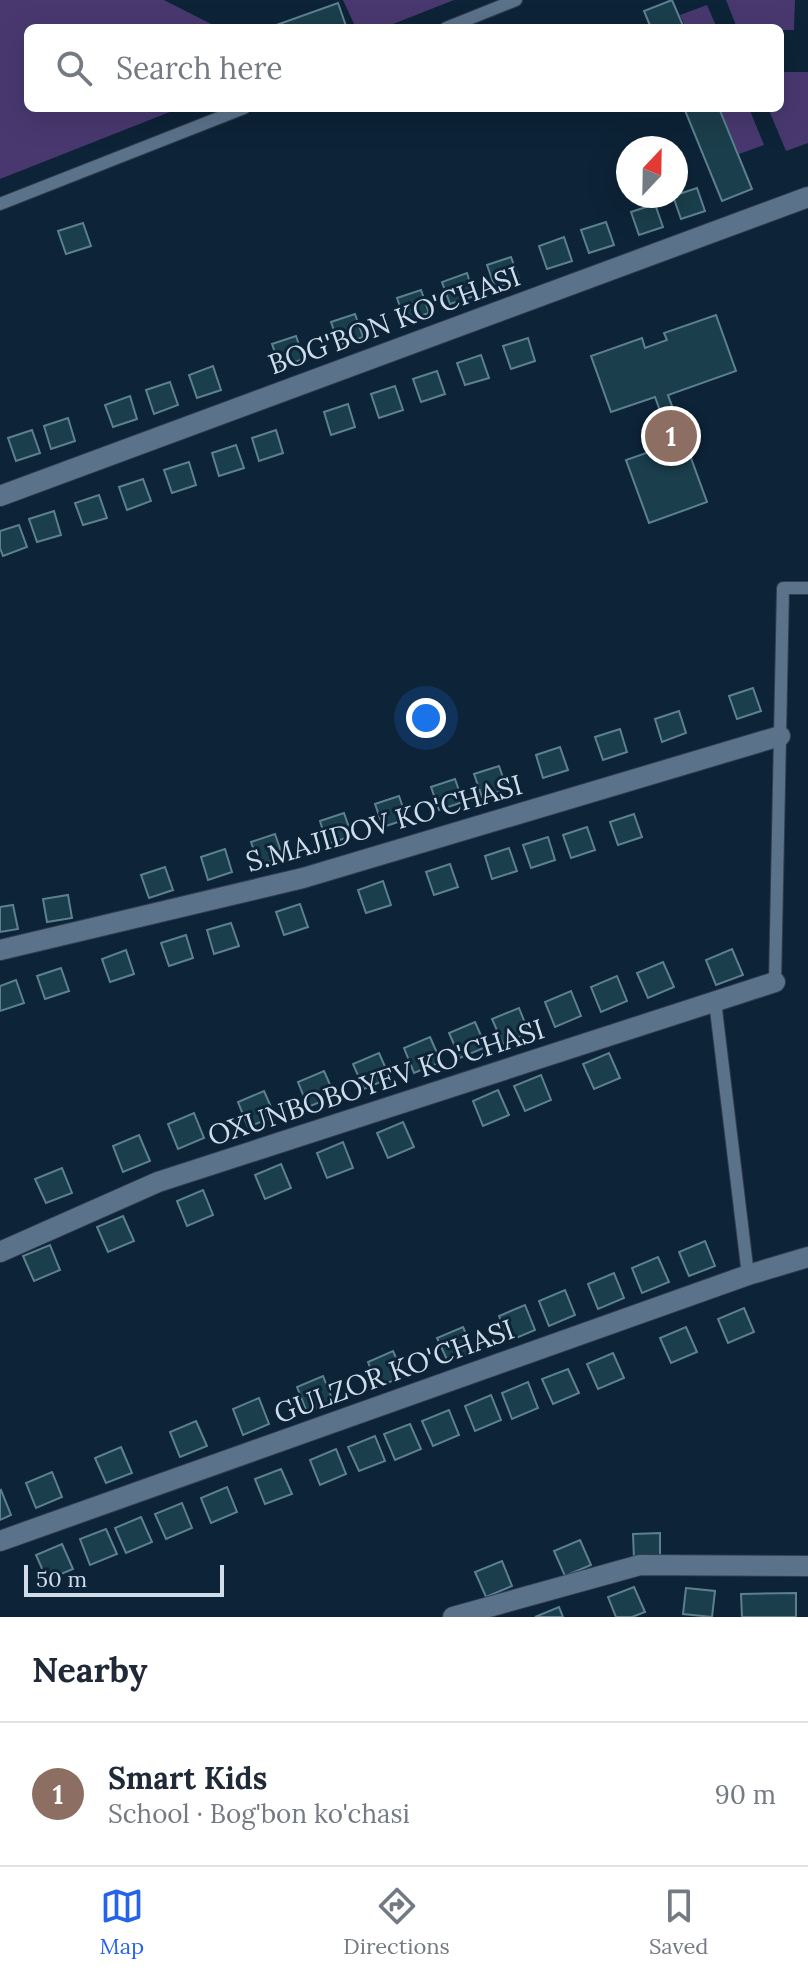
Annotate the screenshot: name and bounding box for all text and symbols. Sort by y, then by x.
search box [24,24,784,112]
icon: search [52,46,96,90]
text: Search here [116,49,283,87]
north arrow [616,136,688,208]
street label: BOG'BON KO'CHASI [263,258,525,382]
pin: 1 [645,406,697,466]
your location [406,698,446,738]
street label: S.MAJIDOV KO'CHASI [241,766,527,880]
street label: OXUNBOBOYEV KO'CHASI [203,1010,549,1154]
street label: GULZOR KO'CHASI [269,1311,519,1431]
scale bar [24,1561,224,1597]
text: 50 m [36,1565,87,1593]
text: Nearby [32,1648,148,1691]
text: Smart Kids [108,1759,267,1797]
text: 1 [53,1778,63,1811]
text: 90 m [715,1778,776,1811]
text: School · Bog'bon ko'chasi [108,1797,410,1830]
tab: Map [100,1884,144,1960]
tab: Directions [343,1884,450,1960]
tab: Saved [649,1884,708,1960]

